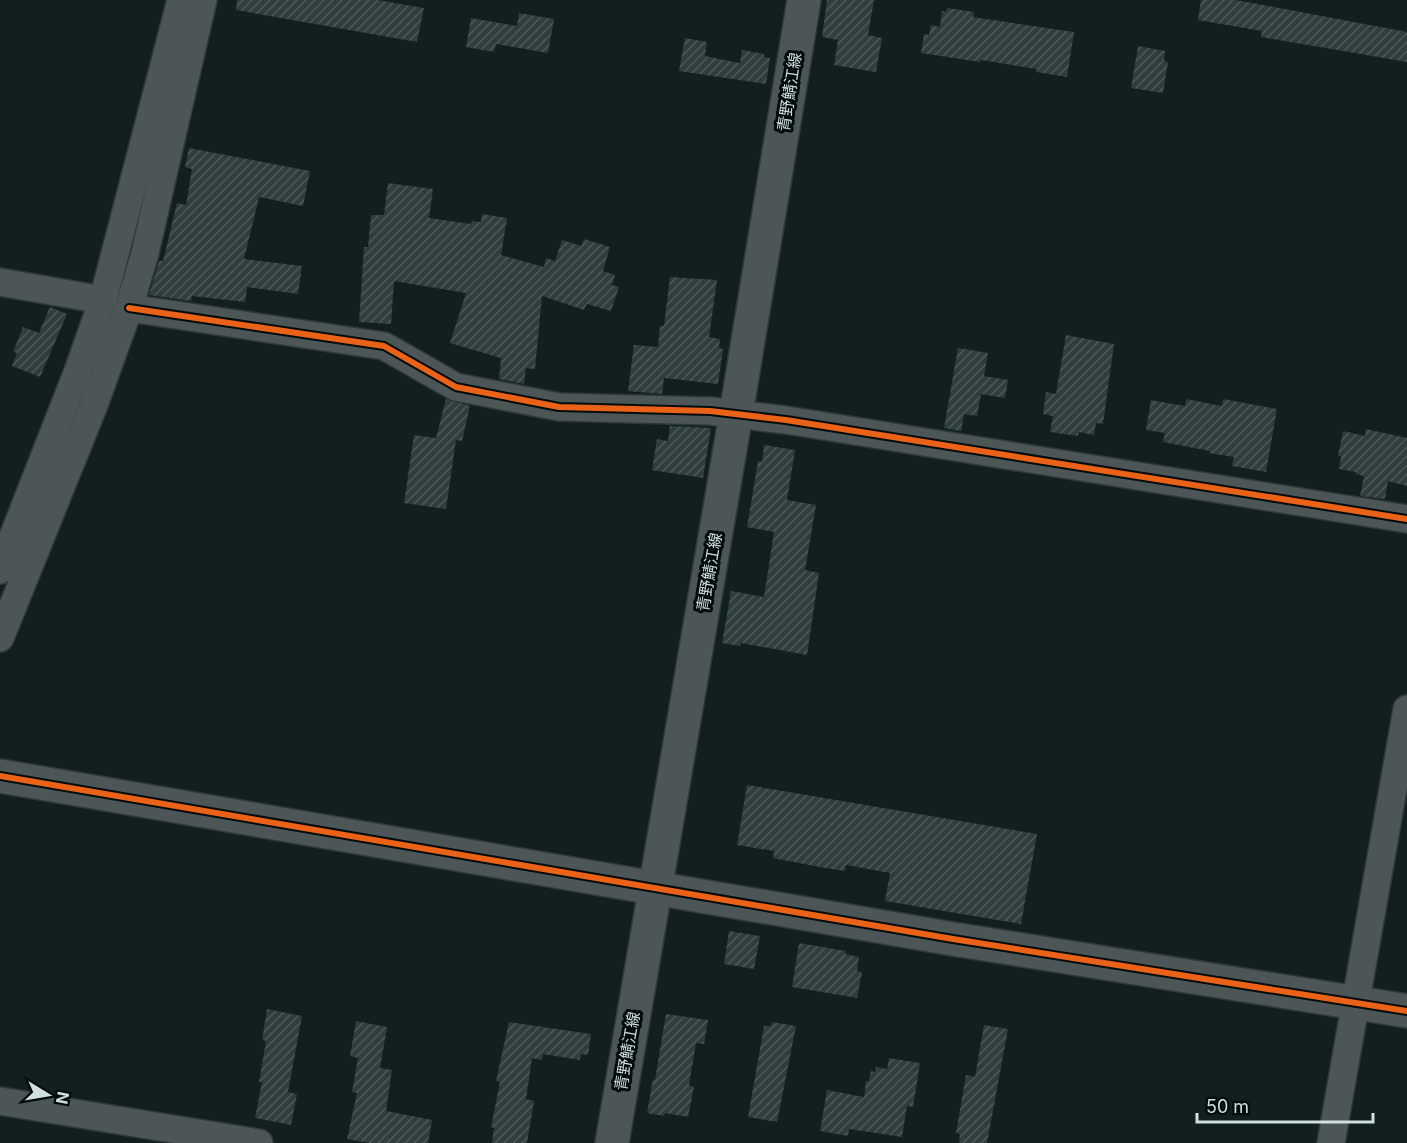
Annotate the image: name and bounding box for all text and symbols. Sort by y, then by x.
street label: 青野鯖江線 [773,51,805,133]
street label: 青野鯖江線 [692,531,726,613]
street label: 青野鯖江線 [610,1010,644,1092]
north arrow [18,1065,78,1125]
scale bar [1197,1086,1372,1124]
text: N [52,1090,74,1106]
text: 50 m [1206,1096,1249,1117]

